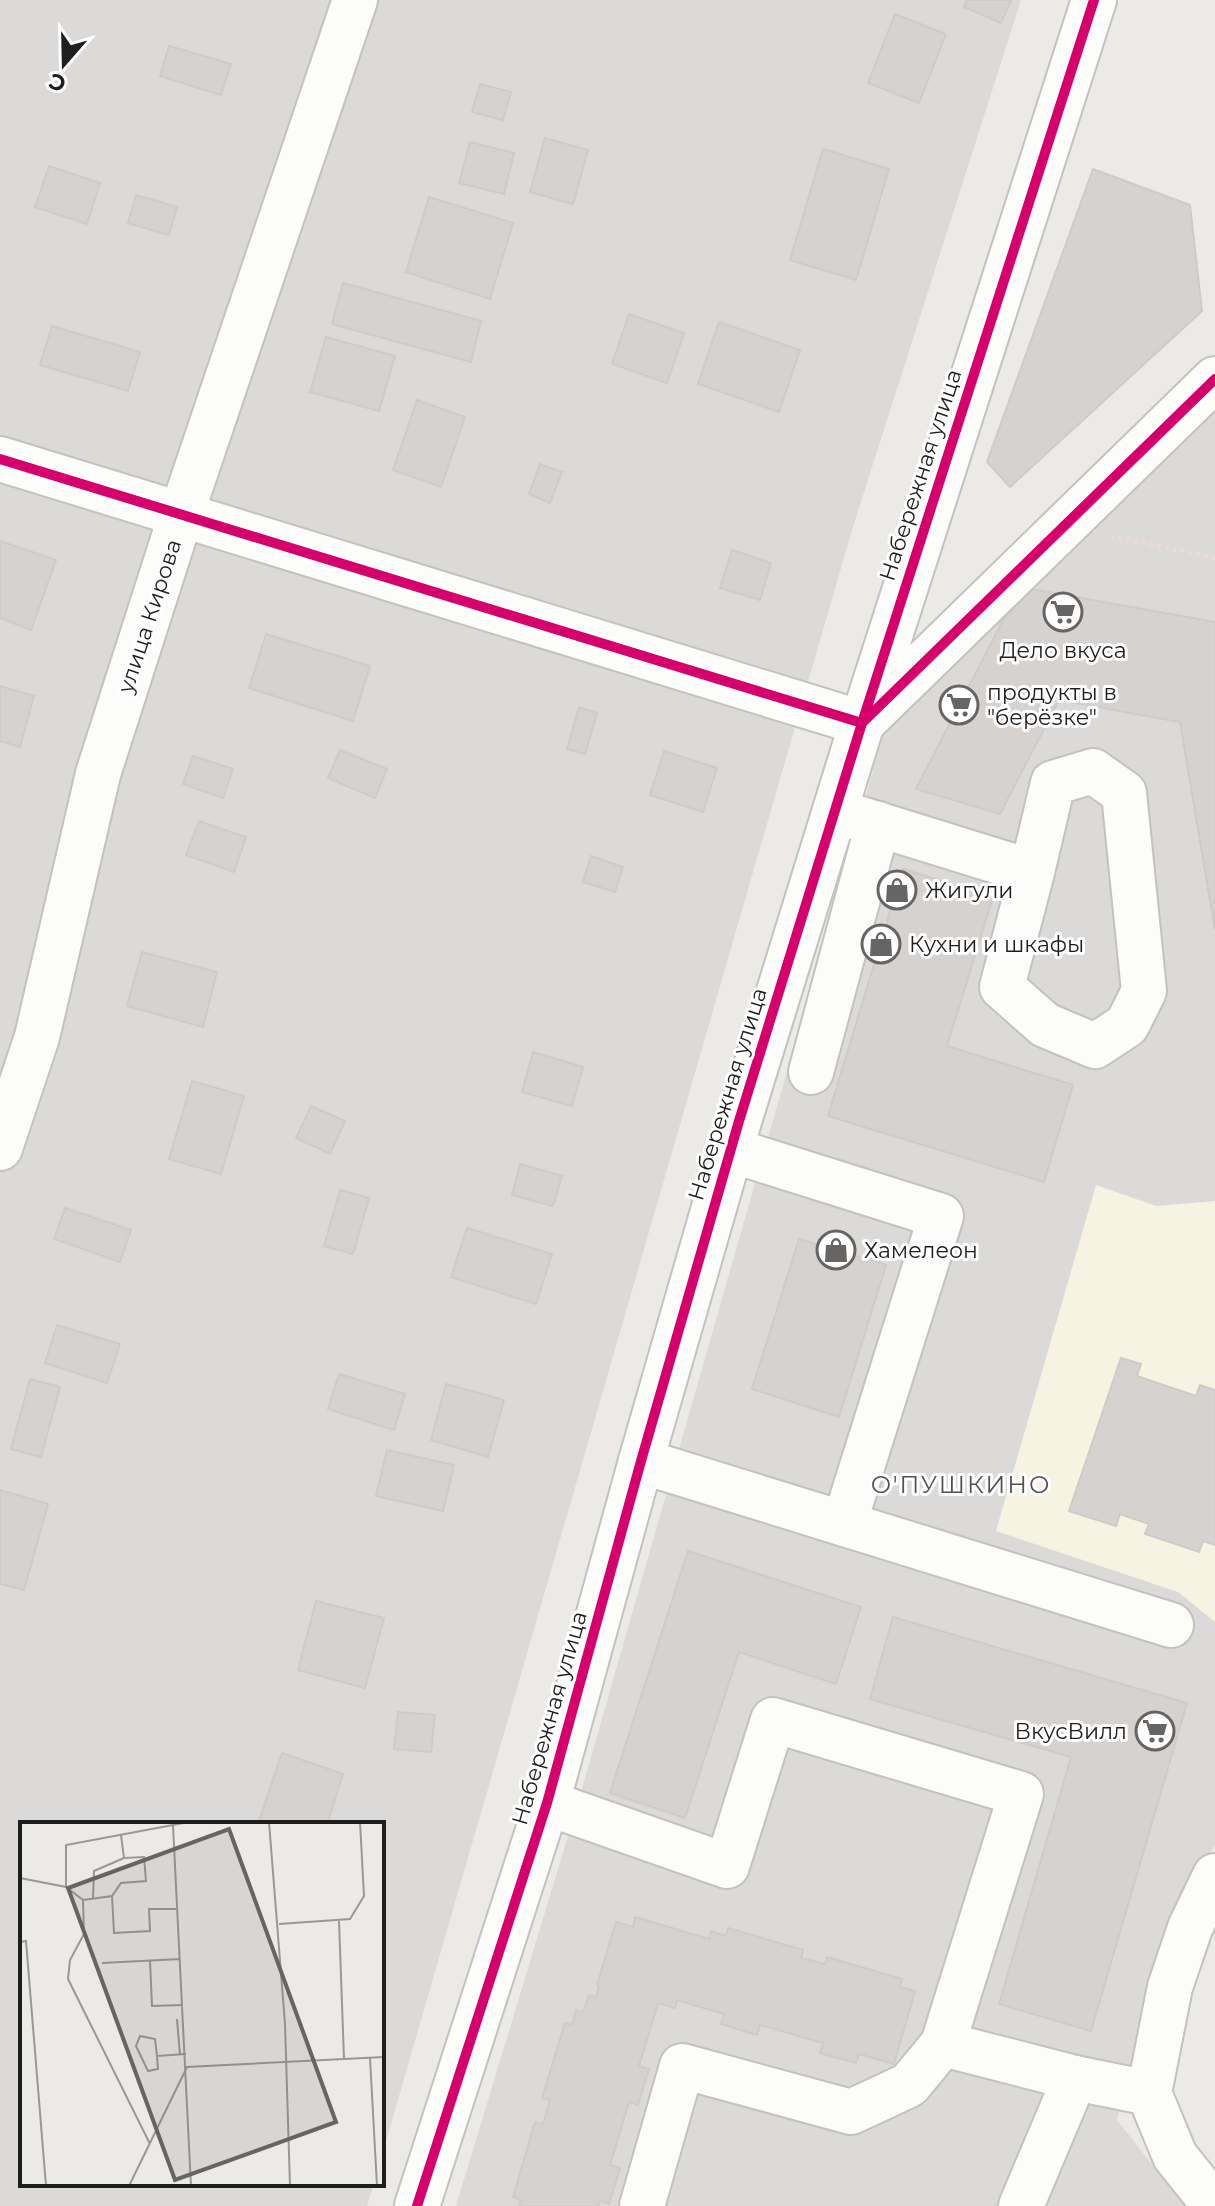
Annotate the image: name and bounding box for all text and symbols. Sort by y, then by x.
north arrow [24,24,104,104]
text: С [45,67,69,98]
street label: Набережная улица [873,366,967,584]
street label: улица Кирова [112,536,187,697]
supermarket icon: Дело вкуса [1042,591,1084,633]
place label: Дело вкуса [999,637,1127,664]
place label: продукты в "берёзке" [987,679,1117,731]
supermarket icon: продукты в "берёзке" [938,684,980,726]
shop icon: Жигули [876,869,918,911]
place label: Жигули [925,877,1013,904]
shop icon: Кухни и шкафы [860,923,902,965]
place label: Кухни и шкафы [909,931,1084,958]
street label: Набережная улица [682,985,773,1204]
shop icon: Хамелеон [815,1229,857,1271]
place label: Хамелеон [864,1237,978,1264]
district label: О'ПУШКИНО [871,1470,1051,1499]
street label: Набережная улица [506,1608,593,1828]
supermarket icon: ВкусВилл [1134,1710,1176,1752]
place label: ВкусВилл [1014,1718,1127,1745]
inset map [20,1822,384,2186]

